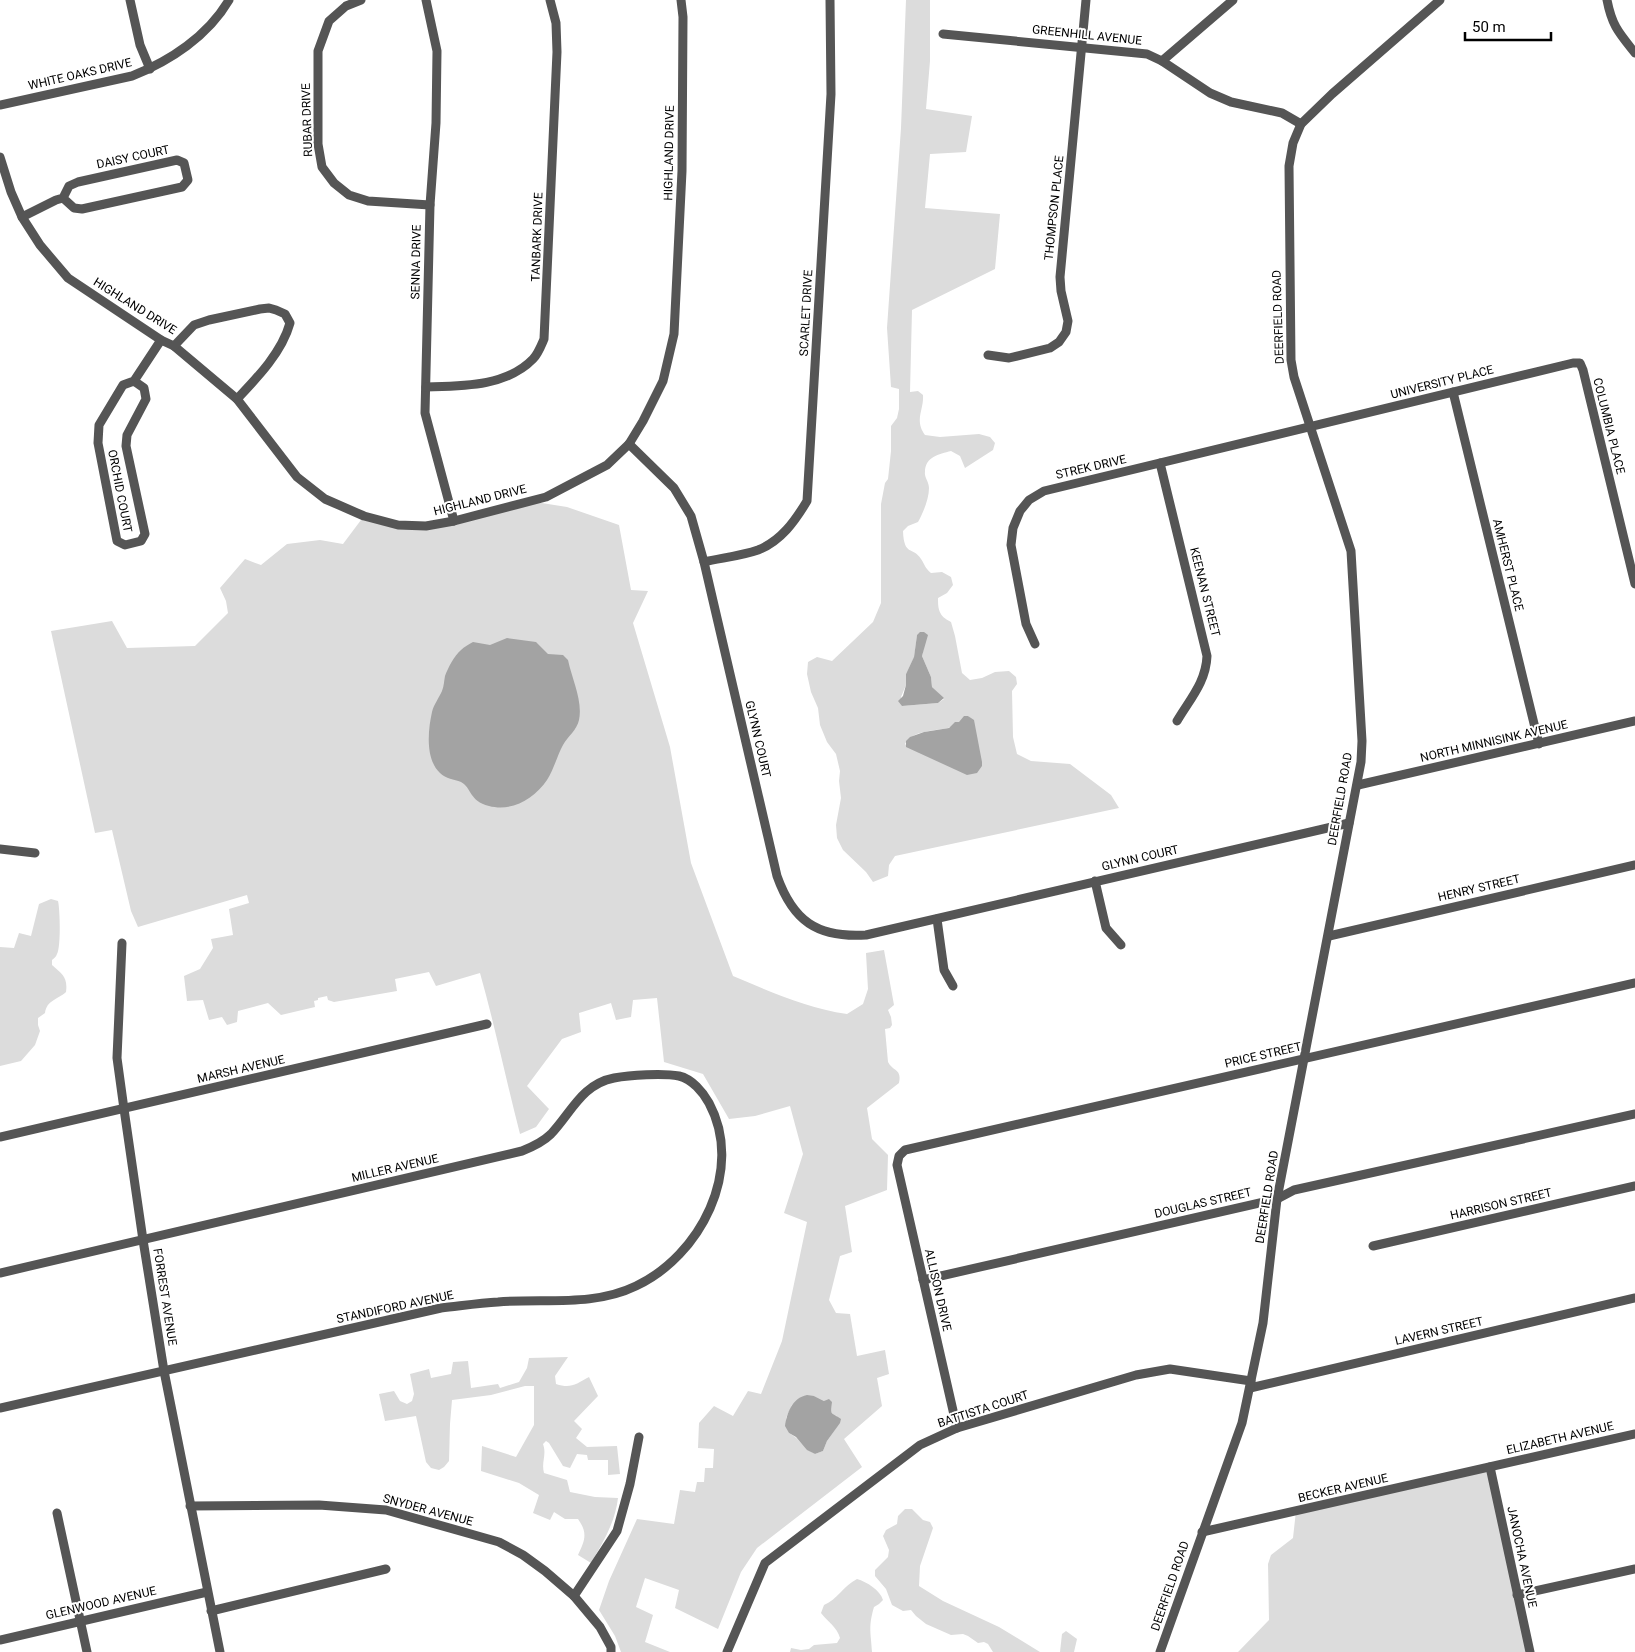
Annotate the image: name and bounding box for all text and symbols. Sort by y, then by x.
scale bar [1465,10,1551,42]
text: 50 m [1472,18,1506,36]
street label: GREENHILL AVENUE [1031,22,1143,48]
street label: WHITE OAKS DRIVE [27,55,133,93]
street label: RUBAR DRIVE [299,83,315,157]
street label: HIGHLAND DRIVE [661,105,677,201]
street label: DAISY COURT [95,142,171,172]
street label: THOMPSON PLACE [1042,155,1066,261]
street label: TANBARK DRIVE [528,192,546,282]
street label: SENNA DRIVE [408,224,424,300]
street label: SCARLET DRIVE [797,269,815,357]
street label: DEERFIELD ROAD [1269,270,1287,364]
street label: HIGHLAND DRIVE [91,275,179,337]
street label: UNIVERSITY PLACE [1389,362,1495,402]
street label: COLUMBIA PLACE [1590,376,1628,476]
street label: ORCHID COURT [105,448,135,534]
street label: STREK DRIVE [1054,452,1128,482]
street label: HIGHLAND DRIVE [432,482,528,518]
street label: AMHERST PLACE [1490,517,1526,613]
street label: KEENAN STREET [1187,546,1223,638]
street label: GLYNN COURT [742,699,774,779]
street label: NORTH MINNISINK AVENUE [1419,717,1569,765]
street label: DEERFIELD ROAD [1325,751,1355,847]
street label: GLYNN COURT [1100,842,1180,874]
street label: HENRY STREET [1437,872,1521,904]
street label: PRICE STREET [1223,1039,1303,1071]
street label: MARSH AVENUE [196,1052,286,1086]
street label: DEERFIELD ROAD [1253,1149,1281,1245]
street label: MILLER AVENUE [350,1151,440,1185]
street label: DOUGLAS STREET [1153,1185,1253,1221]
street label: HARRISON STREET [1449,1185,1553,1223]
street label: FORREST AVENUE [150,1247,180,1347]
street label: ALLISON DRIVE [922,1248,954,1333]
street label: STANDIFORD AVENUE [335,1288,455,1326]
street label: LAVERN STREET [1394,1314,1484,1348]
street label: BATTISTA COURT [936,1388,1030,1430]
street label: ELIZABETH AVENUE [1505,1419,1615,1457]
street label: BECKER AVENUE [1297,1471,1389,1505]
street label: SNYDER AVENUE [381,1491,475,1529]
street label: JANOCHA AVENUE [1504,1505,1540,1609]
street label: DEERFIELD ROAD [1148,1539,1192,1633]
street label: GLENWOOD AVENUE [44,1583,158,1623]

